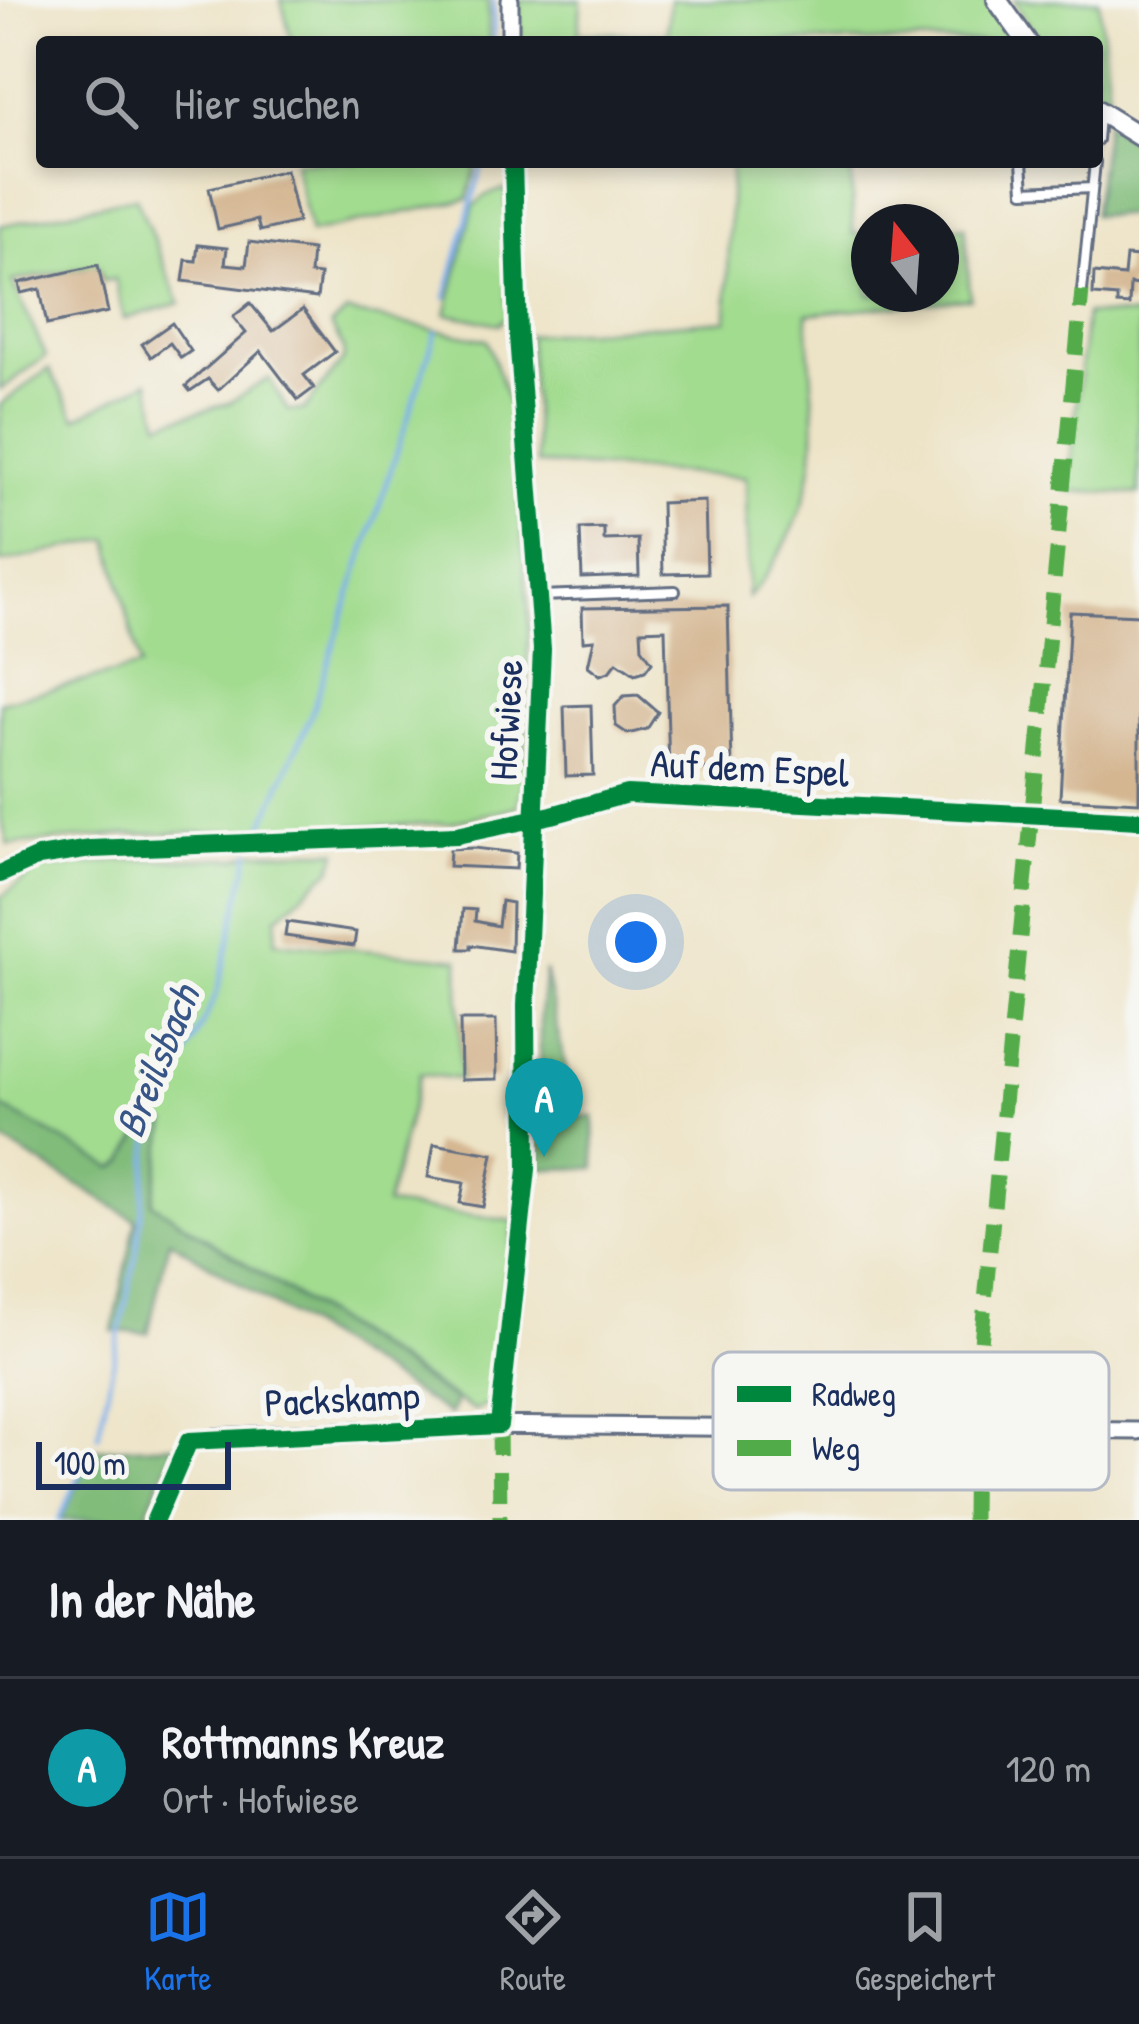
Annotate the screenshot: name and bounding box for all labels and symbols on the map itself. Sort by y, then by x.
north arrow [851,204,959,312]
street label: Hofwiese [475,658,535,782]
street label: Auf dem Espel [649,735,851,799]
your location [606,912,666,972]
water label: Breilsbach [100,975,213,1145]
pin: A [505,1058,583,1157]
legend [713,1352,1109,1490]
street label: Packskamp [263,1367,421,1429]
text: Radweg [812,1372,896,1417]
text: Weg [812,1426,860,1471]
scale bar [36,1436,231,1489]

